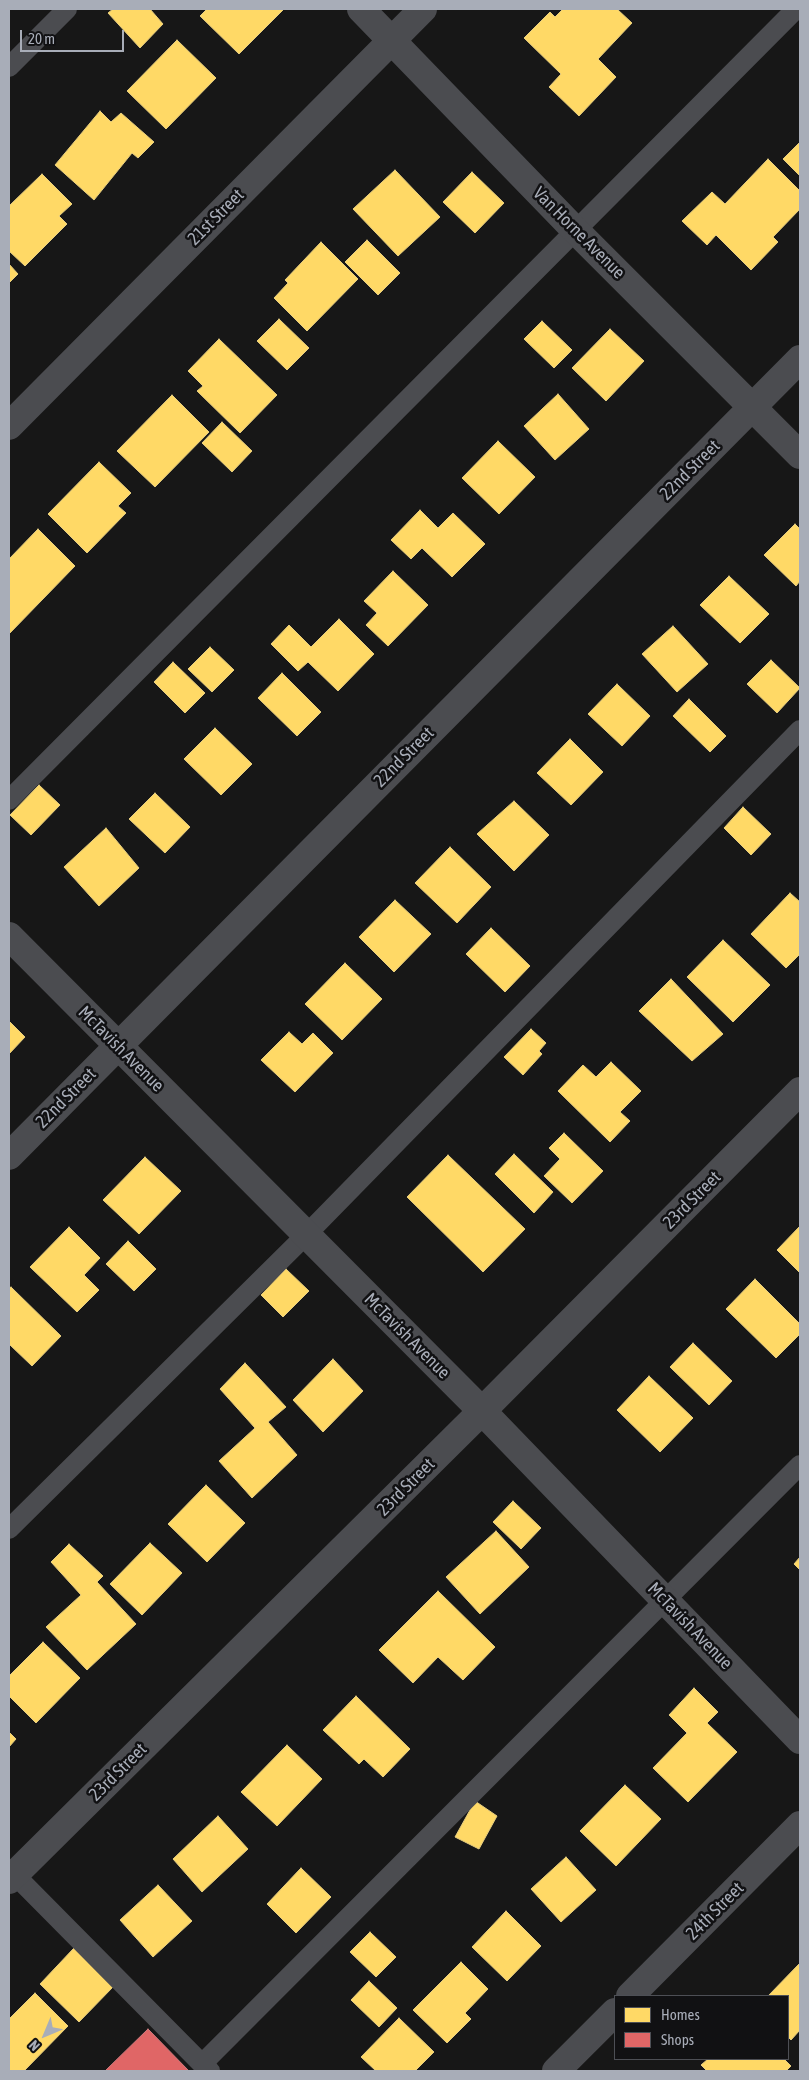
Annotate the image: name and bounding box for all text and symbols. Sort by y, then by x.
scale bar [22,20,126,52]
text: 20 m [28,30,55,47]
street label: Van Horne Avenue [528,182,630,284]
street label: 21st Street [183,184,249,250]
street label: 22nd Street [655,435,725,505]
street label: 22nd Street [369,722,439,792]
street label: McTavish Avenue [74,1002,168,1096]
street label: 22nd Street [31,1063,101,1133]
street label: 23rd Street [659,1167,725,1233]
street label: McTavish Avenue [360,1289,454,1383]
street label: 23rd Street [373,1454,439,1520]
street label: McTavish Avenue [643,1578,737,1674]
street label: 23rd Street [85,1739,151,1805]
street label: 24th Street [682,1878,748,1944]
legend [614,1995,789,2060]
text: Homes [661,2006,700,2023]
north arrow [20,2010,70,2060]
text: Shops [661,2031,694,2048]
text: N [26,2037,43,2054]

